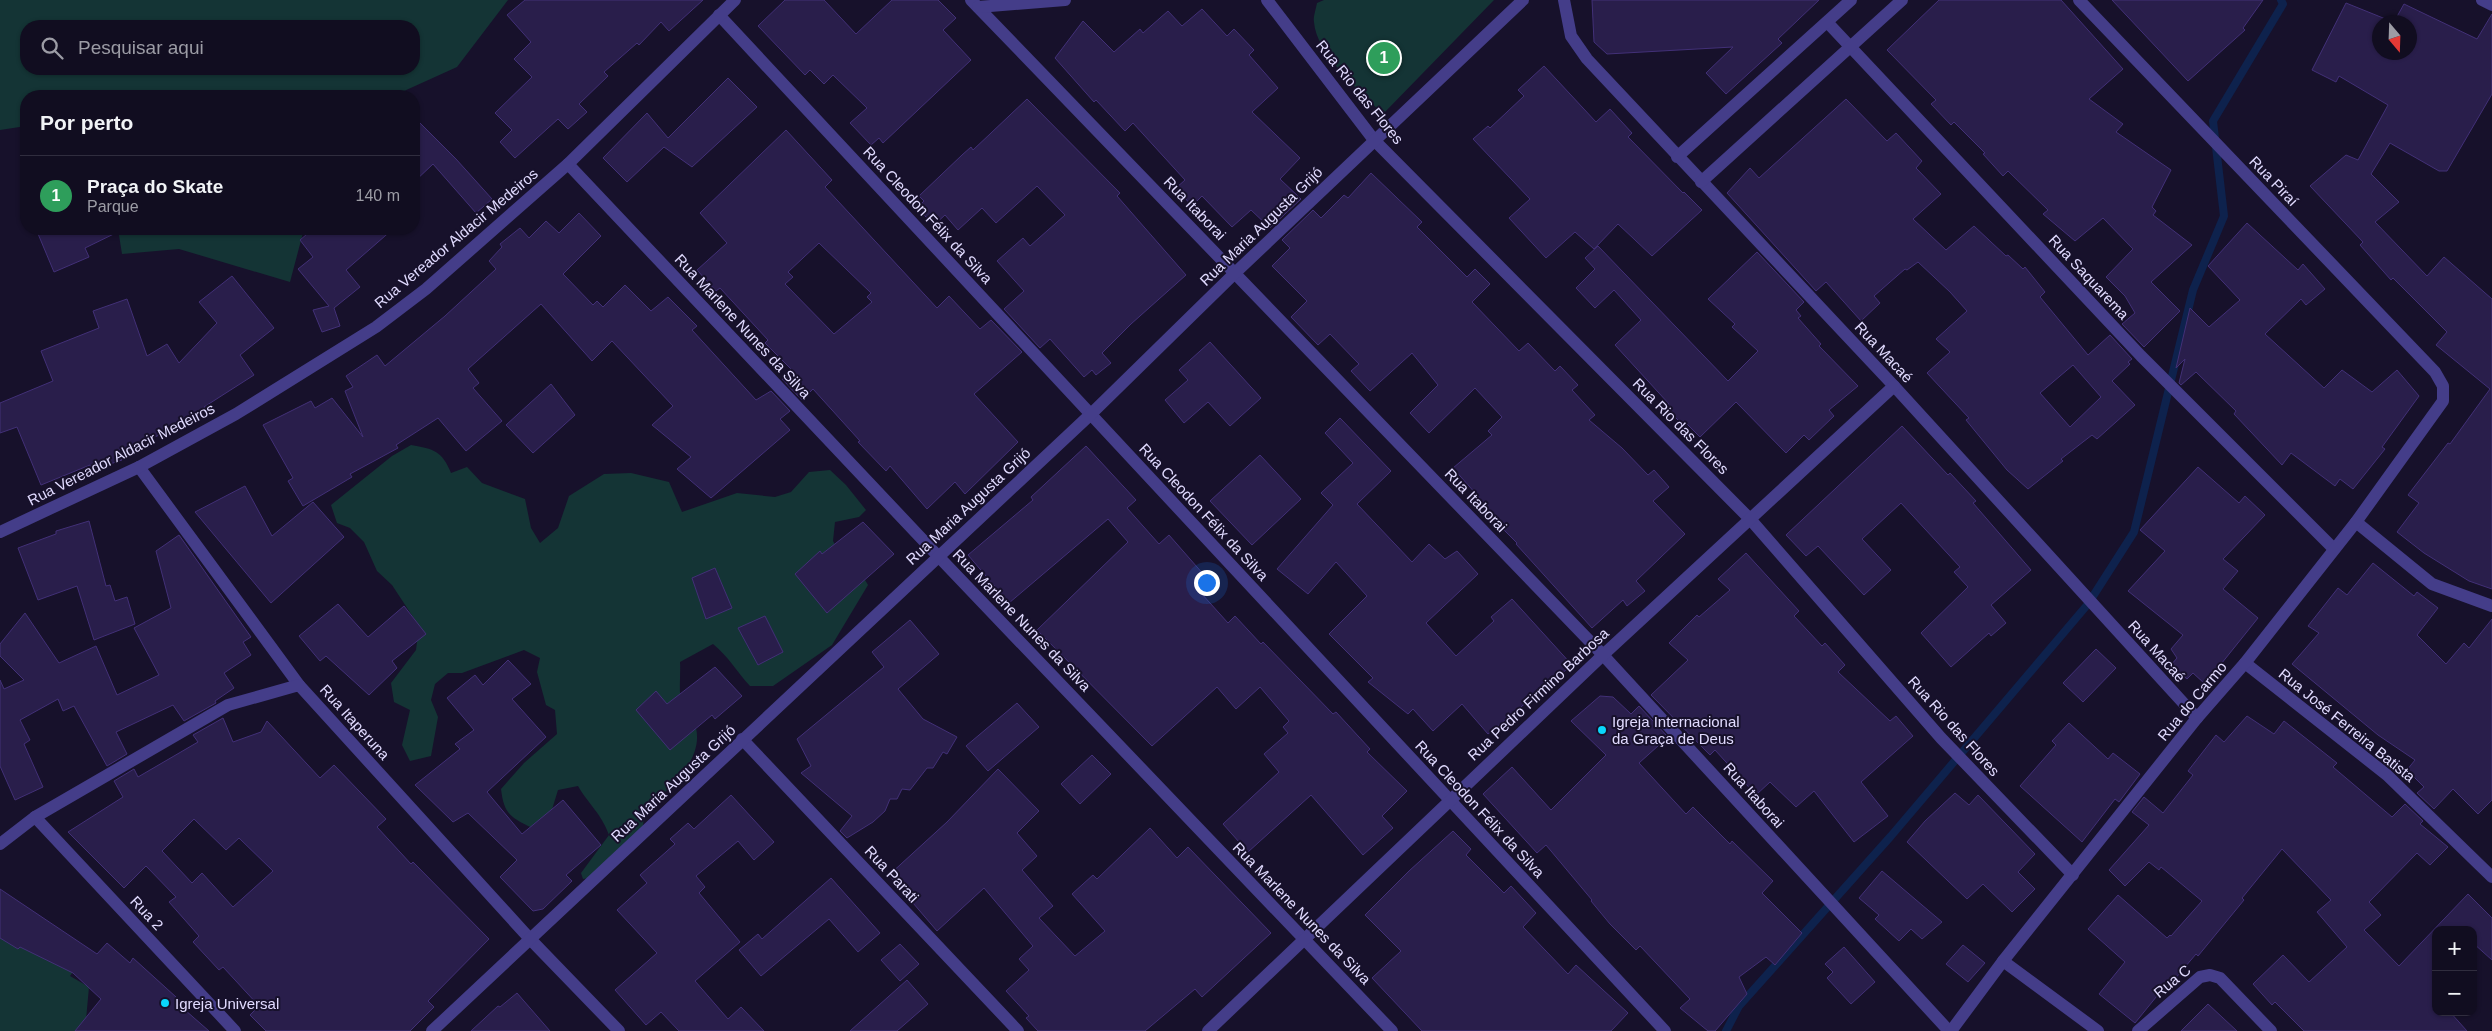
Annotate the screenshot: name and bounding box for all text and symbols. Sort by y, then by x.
north arrow [2372,15,2417,60]
search box [20,20,420,75]
icon: search [38,34,66,62]
text: Pesquisar aqui [78,37,204,58]
street label: Rua Rio das Flores [1313,37,1407,147]
pin: 1 [1368,39,1400,77]
text: Por perto [40,111,133,134]
street label: Rua Cleodon Félix da Silva [860,143,996,287]
street label: Rua Piraí [2246,153,2302,210]
street label: Rua Maria Augusta Grijó [1196,163,1326,289]
street label: Rua Vereador Aldacir Medeiros [371,165,541,311]
street label: Rua Itaborai [1161,173,1229,243]
text: Praça do Skate [87,176,223,197]
text: 1 [52,187,60,204]
text: 140 m [356,187,400,204]
text: Parque [87,198,139,215]
street label: Rua Saquarema [2046,231,2133,323]
street label: Rua Marlene Nunes da Silva [672,250,815,402]
street label: Rua Macaé [1852,318,1916,386]
street label: Rua Rio das Flores [1630,375,1732,477]
street label: Rua Vereador Aldacir Medeiros [25,399,217,509]
street label: Rua Cleodon Félix da Silva [1136,440,1272,584]
street label: Rua Maria Augusta Grijó [902,444,1034,568]
street label: Rua Itaborai [1442,465,1510,535]
street label: Rua Marlene Nunes da Silva [950,545,1095,695]
your location [1194,570,1220,596]
street label: Rua Macaé [2125,617,2189,685]
street label: Rua Pedro Firmino Barbosa [1464,624,1612,764]
street label: Rua do Carmo [2154,658,2230,744]
street label: Rua José Ferreira Batista [2276,665,2419,786]
street label: Rua Rio das Flores [1905,673,2003,779]
street label: Rua Itaperuna [317,681,394,763]
place label: Igreja Internacional da Graça de Deus [1612,713,1740,747]
street label: Rua Maria Augusta Grijó [607,721,739,845]
marker: Igreja Internacional da Graça de Deus [1596,724,1608,736]
street label: Rua Cleodon Félix da Silva [1412,737,1548,881]
street label: Rua Itaborai [1720,759,1788,831]
street label: Rua Marlene Nunes da Silva [1230,838,1375,988]
street label: Rua Parati [862,842,922,906]
street label: Rua 2 [127,893,167,933]
map controls [2432,926,2477,1016]
button: + [2432,926,2477,971]
street label: Rua C [2150,961,2194,1001]
button: − [2432,971,2477,1016]
place label: Igreja Universal [175,995,279,1012]
marker: Igreja Universal [159,997,171,1009]

